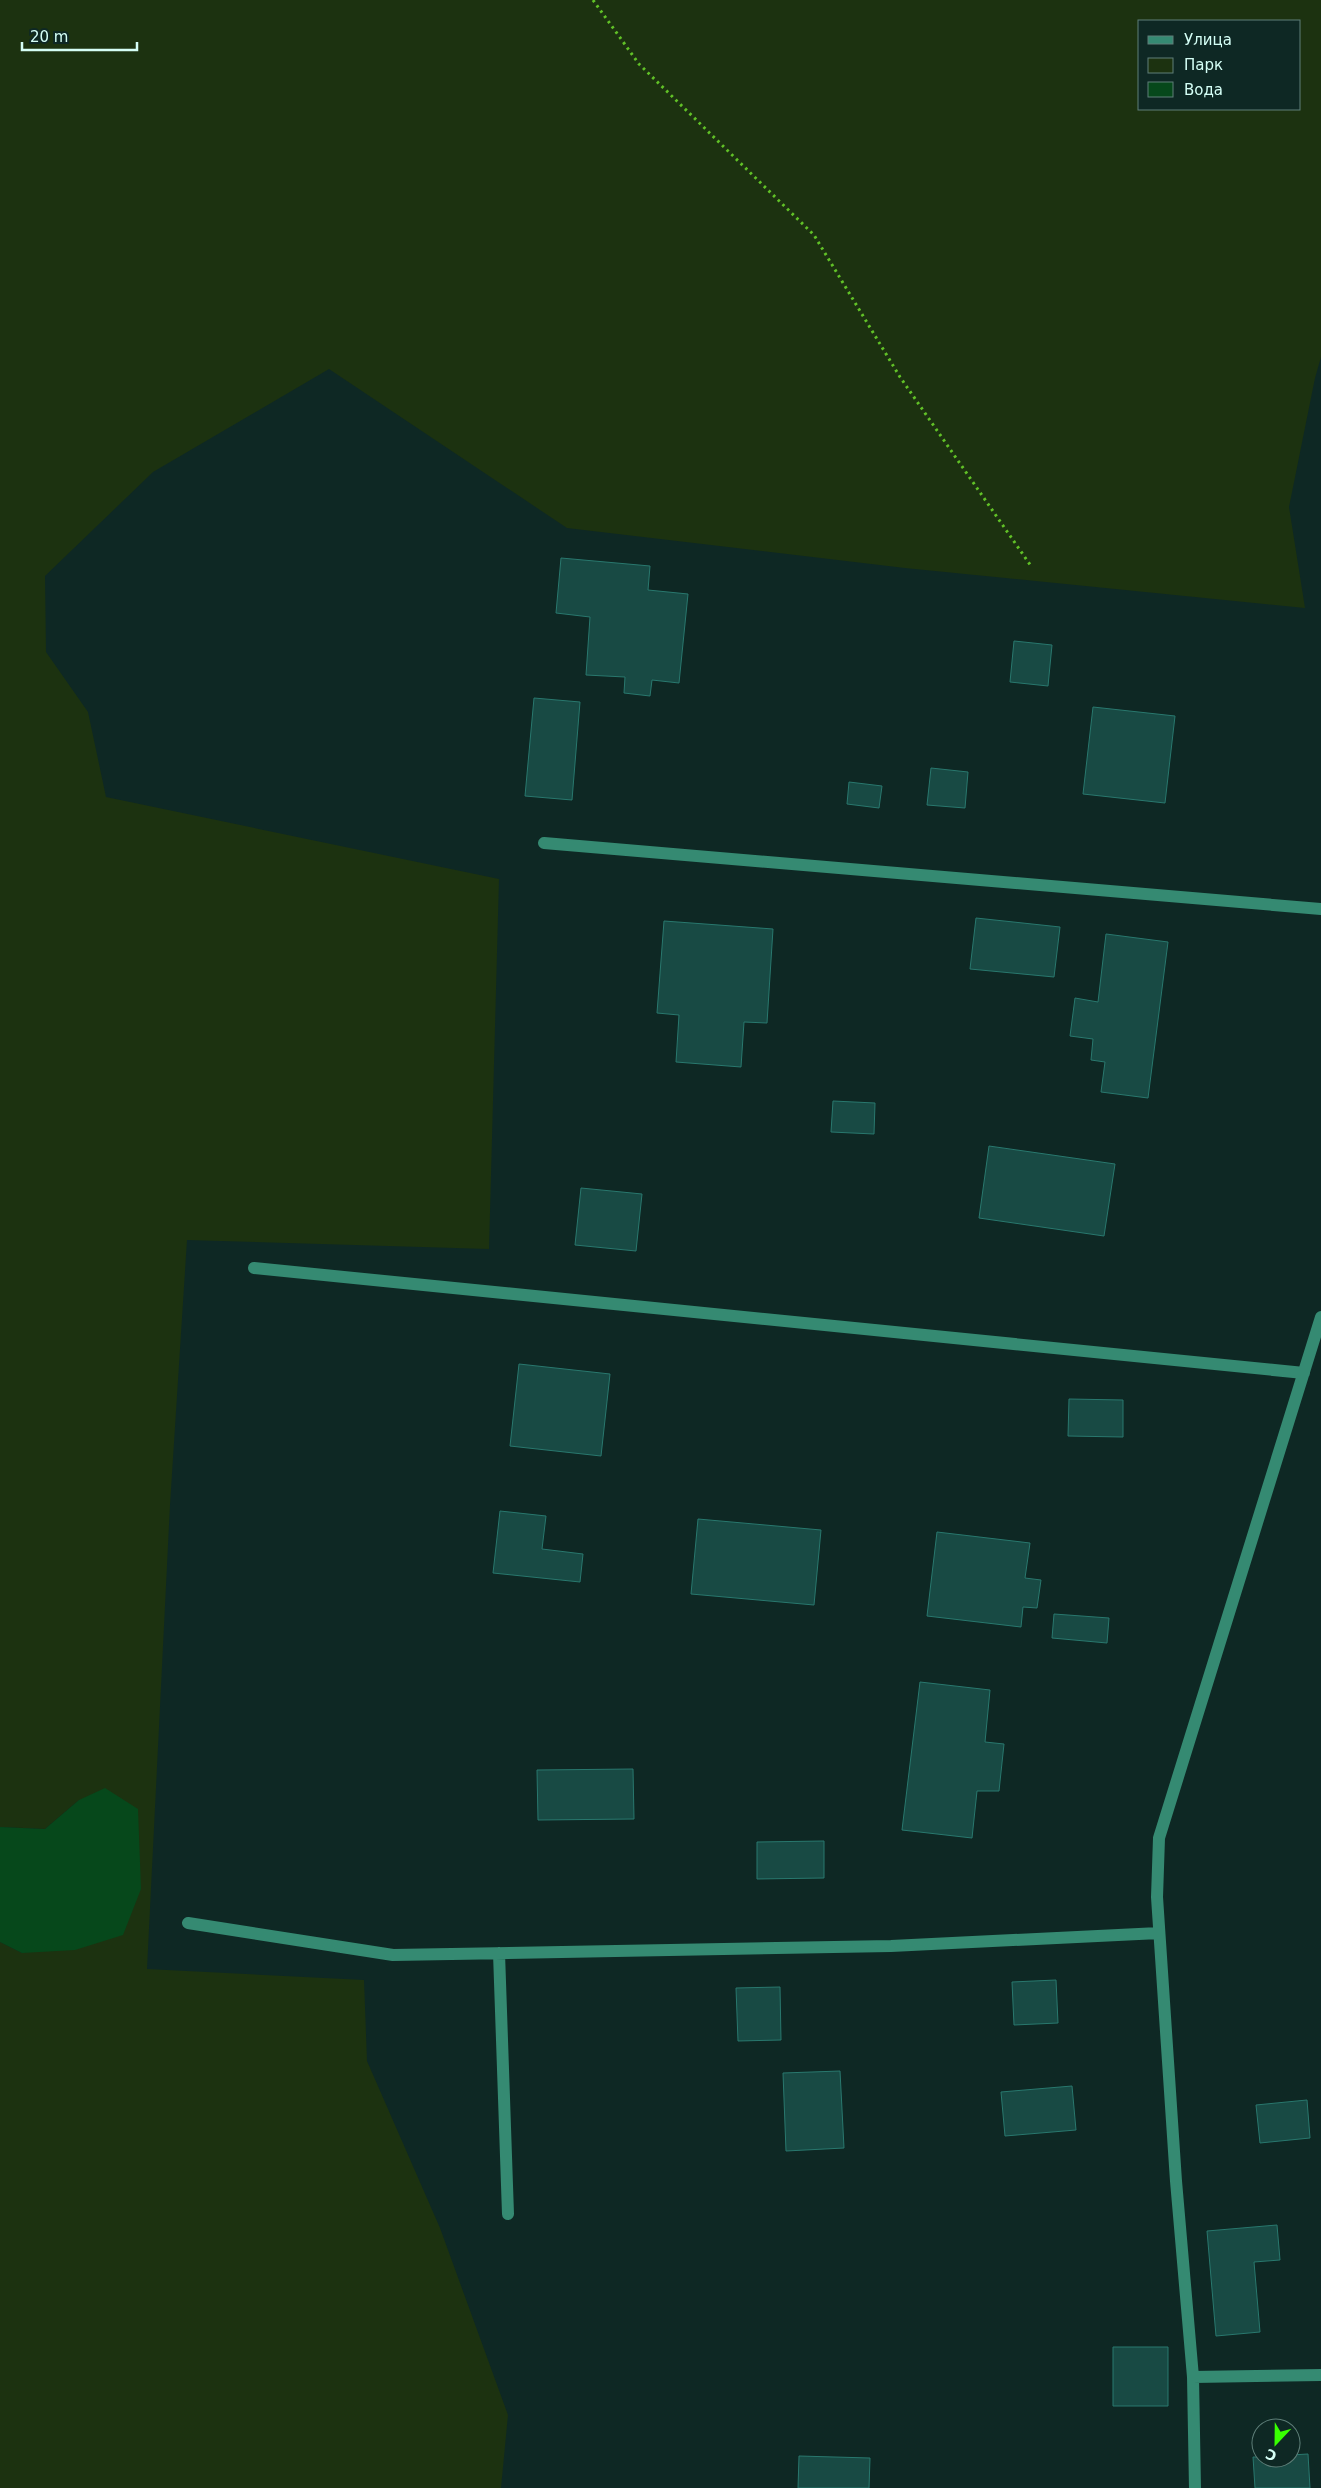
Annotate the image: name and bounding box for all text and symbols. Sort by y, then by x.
scale bar [22,20,138,52]
legend [1138,20,1301,110]
text: 20 m [30,28,68,46]
text: Улица [1184,31,1232,49]
text: Парк [1184,56,1223,74]
text: Вода [1184,81,1223,99]
north arrow [1251,2418,1301,2468]
text: С [1263,2446,1279,2464]

